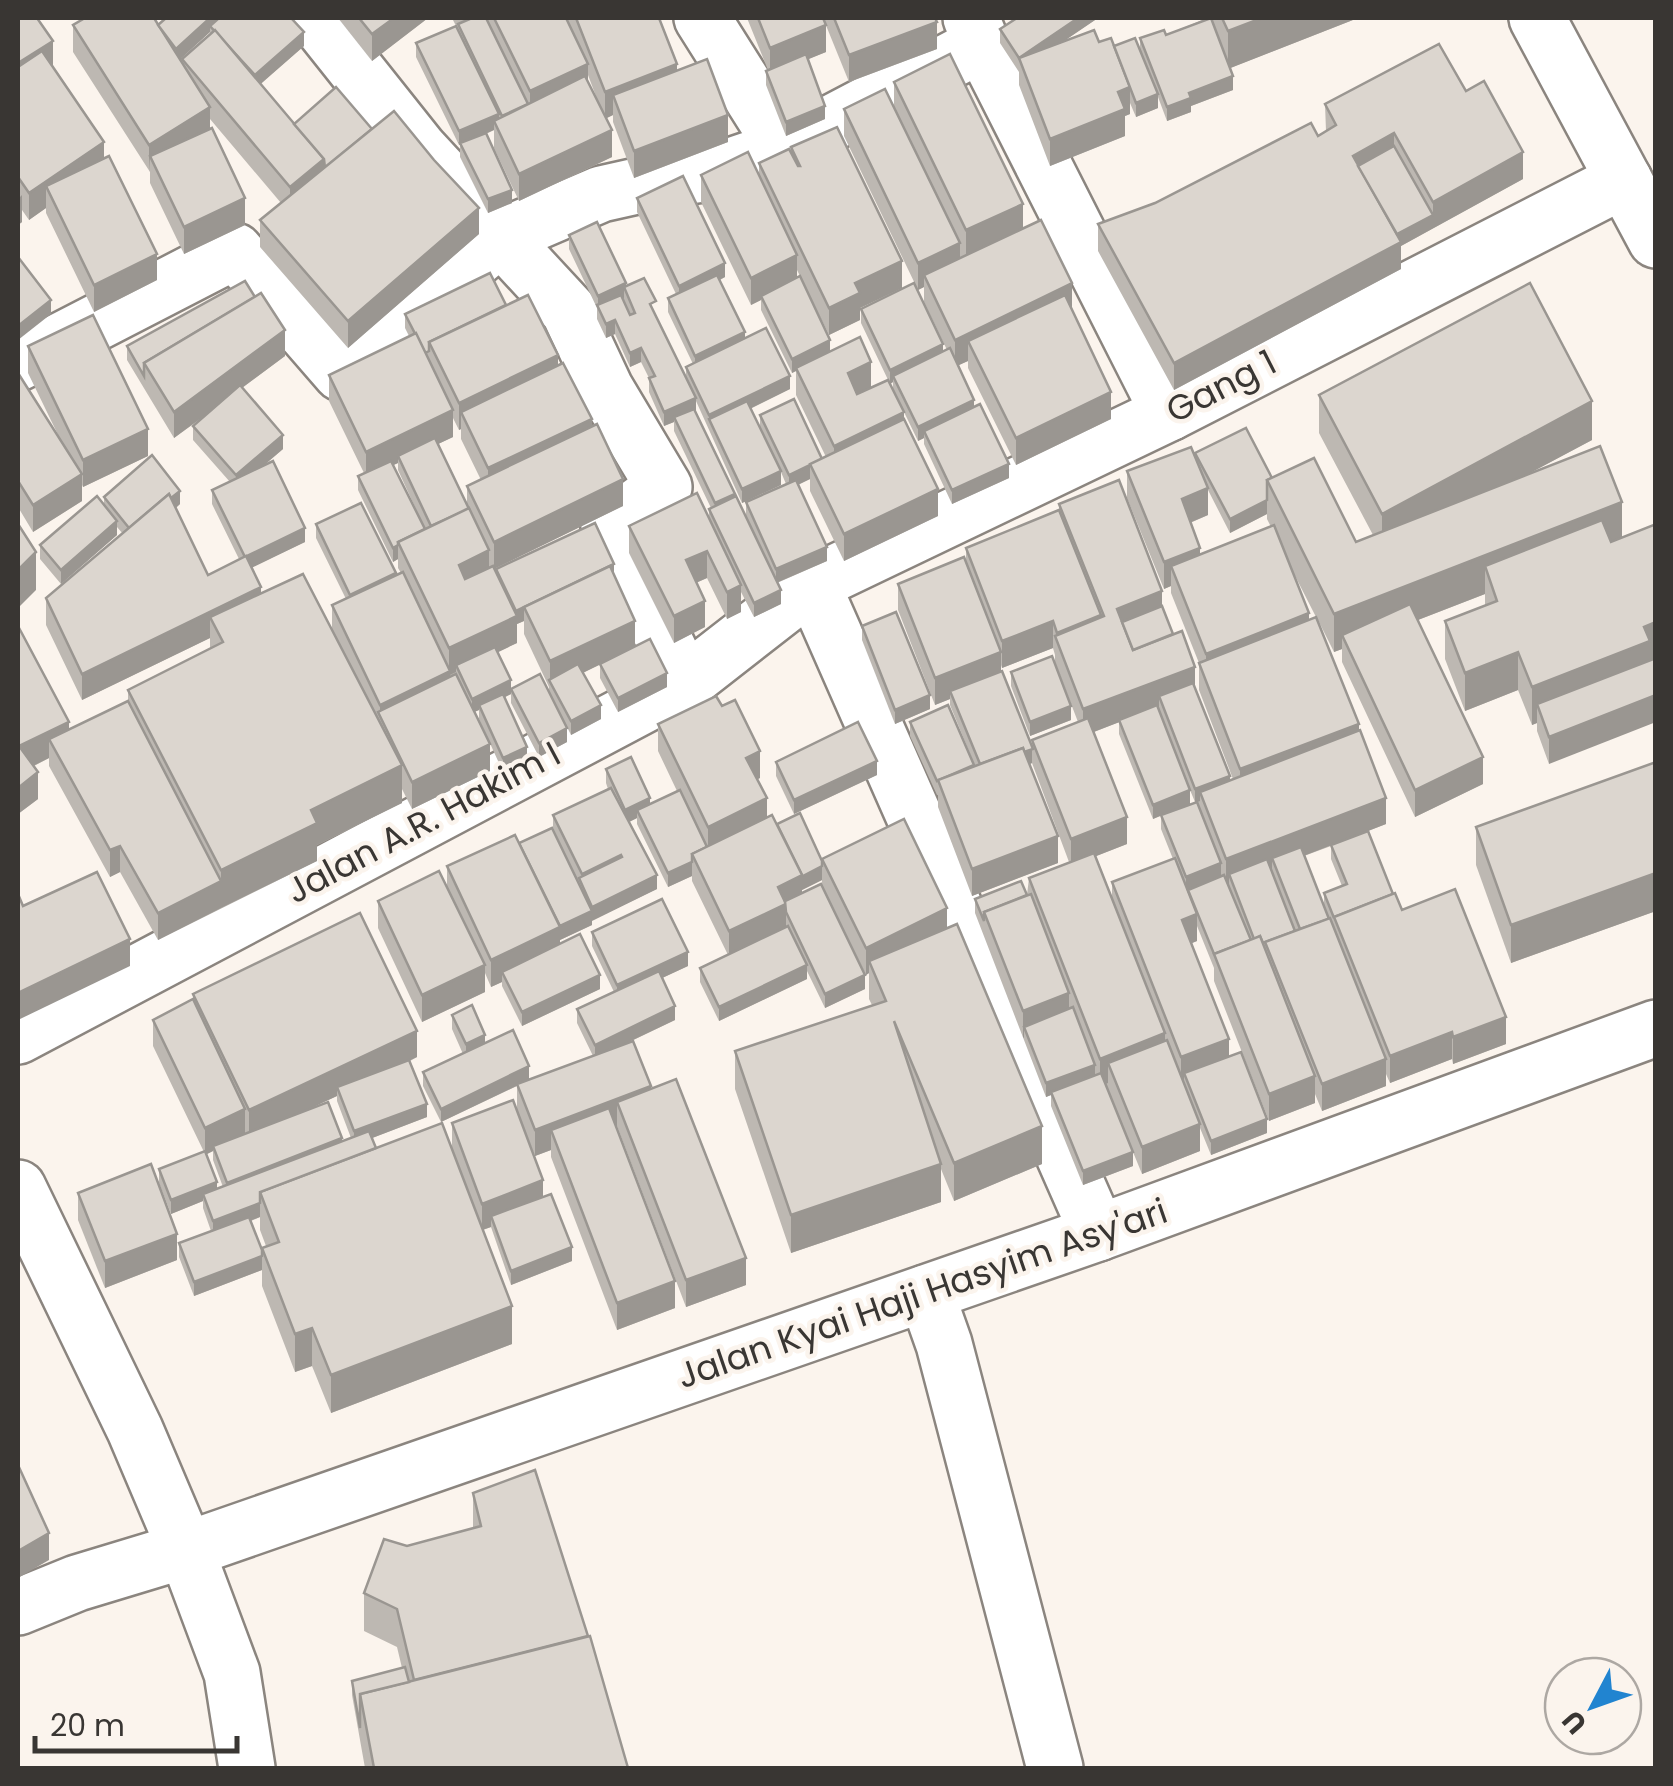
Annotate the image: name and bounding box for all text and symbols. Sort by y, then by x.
street label: Gang 1 [1158,337,1284,435]
street label: Jalan A.R. Hakim I [277,729,569,915]
street label: Jalan Kyai Haji Hasyim Asy'ari [670,1186,1174,1400]
north arrow [1543,1656,1643,1756]
scale bar [35,1691,238,1753]
text: U [1553,1702,1596,1742]
text: 20 m [50,1704,125,1747]

